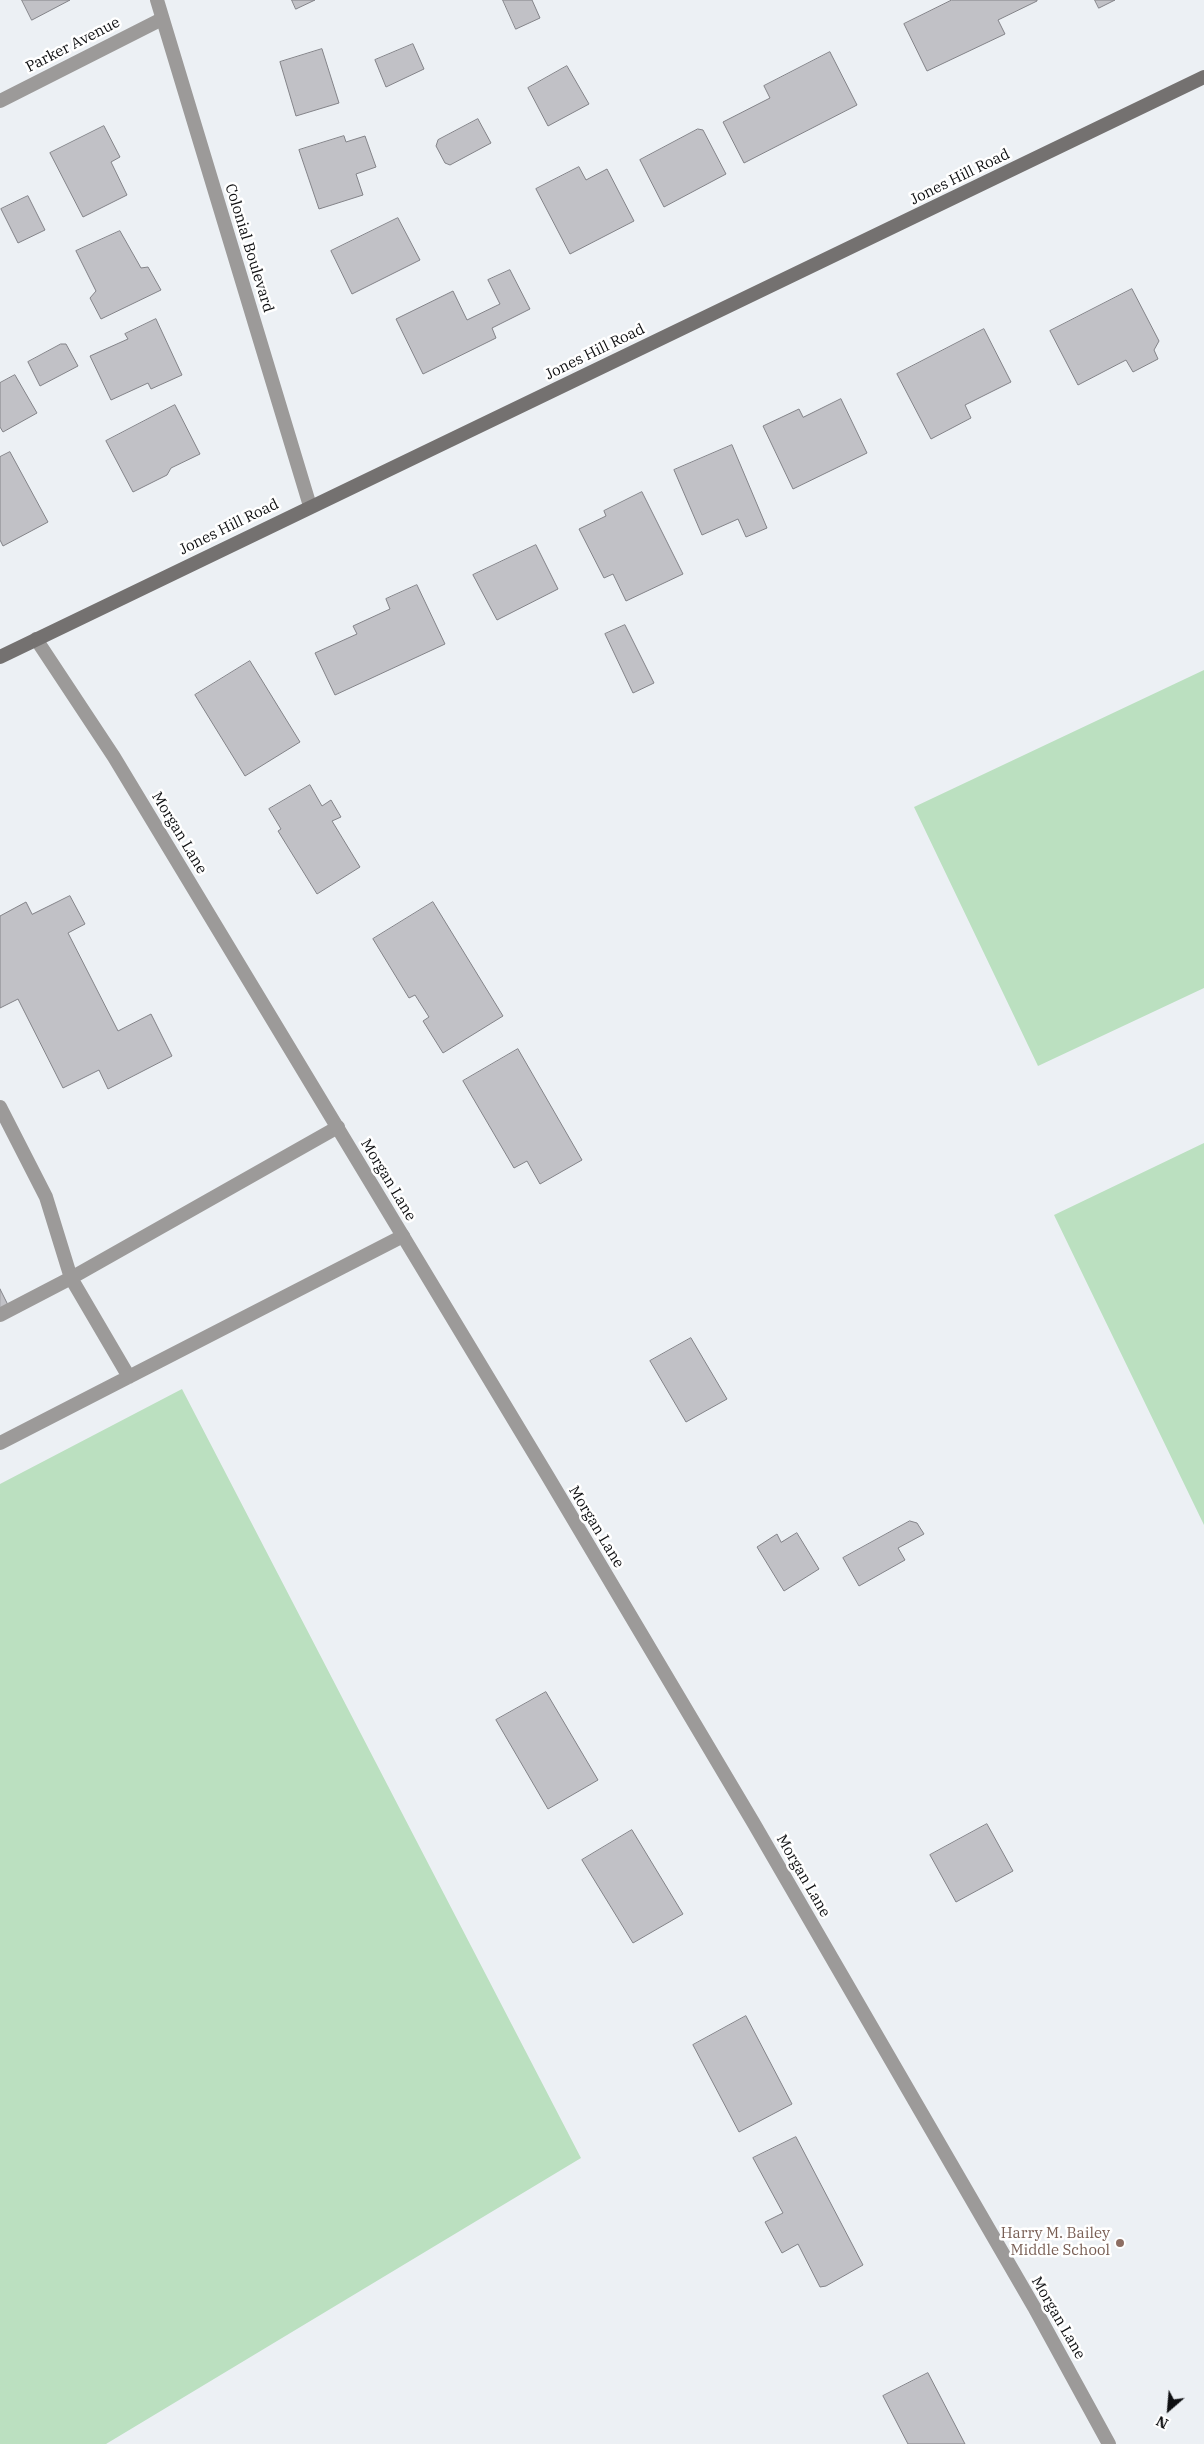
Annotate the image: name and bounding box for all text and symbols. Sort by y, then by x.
street label: Parker Avenue [23,14,123,76]
street label: Jones Hill Road [907,145,1013,209]
street label: Colonial Boulevard [221,181,277,315]
street label: Jones Hill Road [542,320,648,384]
street label: Jones Hill Road [176,495,282,559]
street label: Morgan Lane [148,789,210,877]
street label: Morgan Lane [357,1136,419,1224]
street label: Morgan Lane [565,1483,627,1571]
street label: Morgan Lane [772,1832,834,1920]
place label: Harry M. Bailey Middle School [1001,2225,1110,2260]
marker: Harry M. Bailey Middle School [1114,2237,1126,2249]
street label: Morgan Lane [1027,2274,1089,2362]
north arrow [1144,2384,1194,2434]
text: N [1153,2412,1171,2433]

